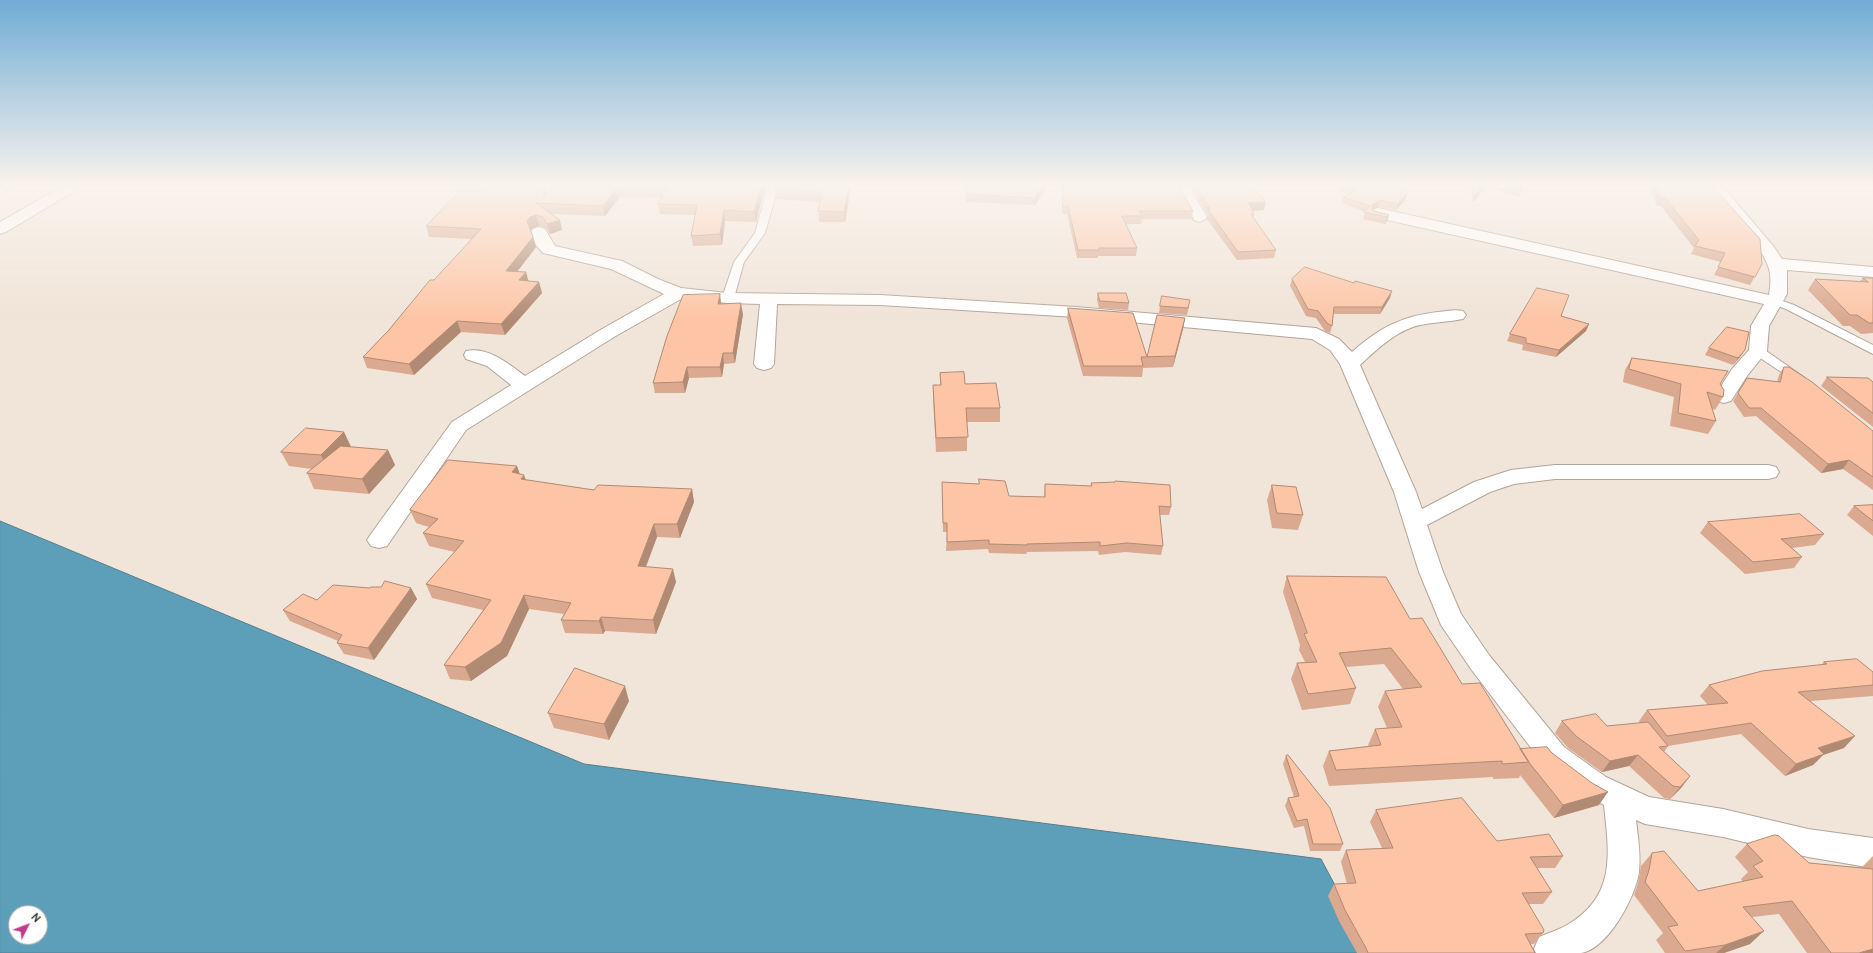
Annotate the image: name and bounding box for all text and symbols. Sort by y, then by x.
north arrow [8,905,48,945]
text: N [28,910,44,925]

